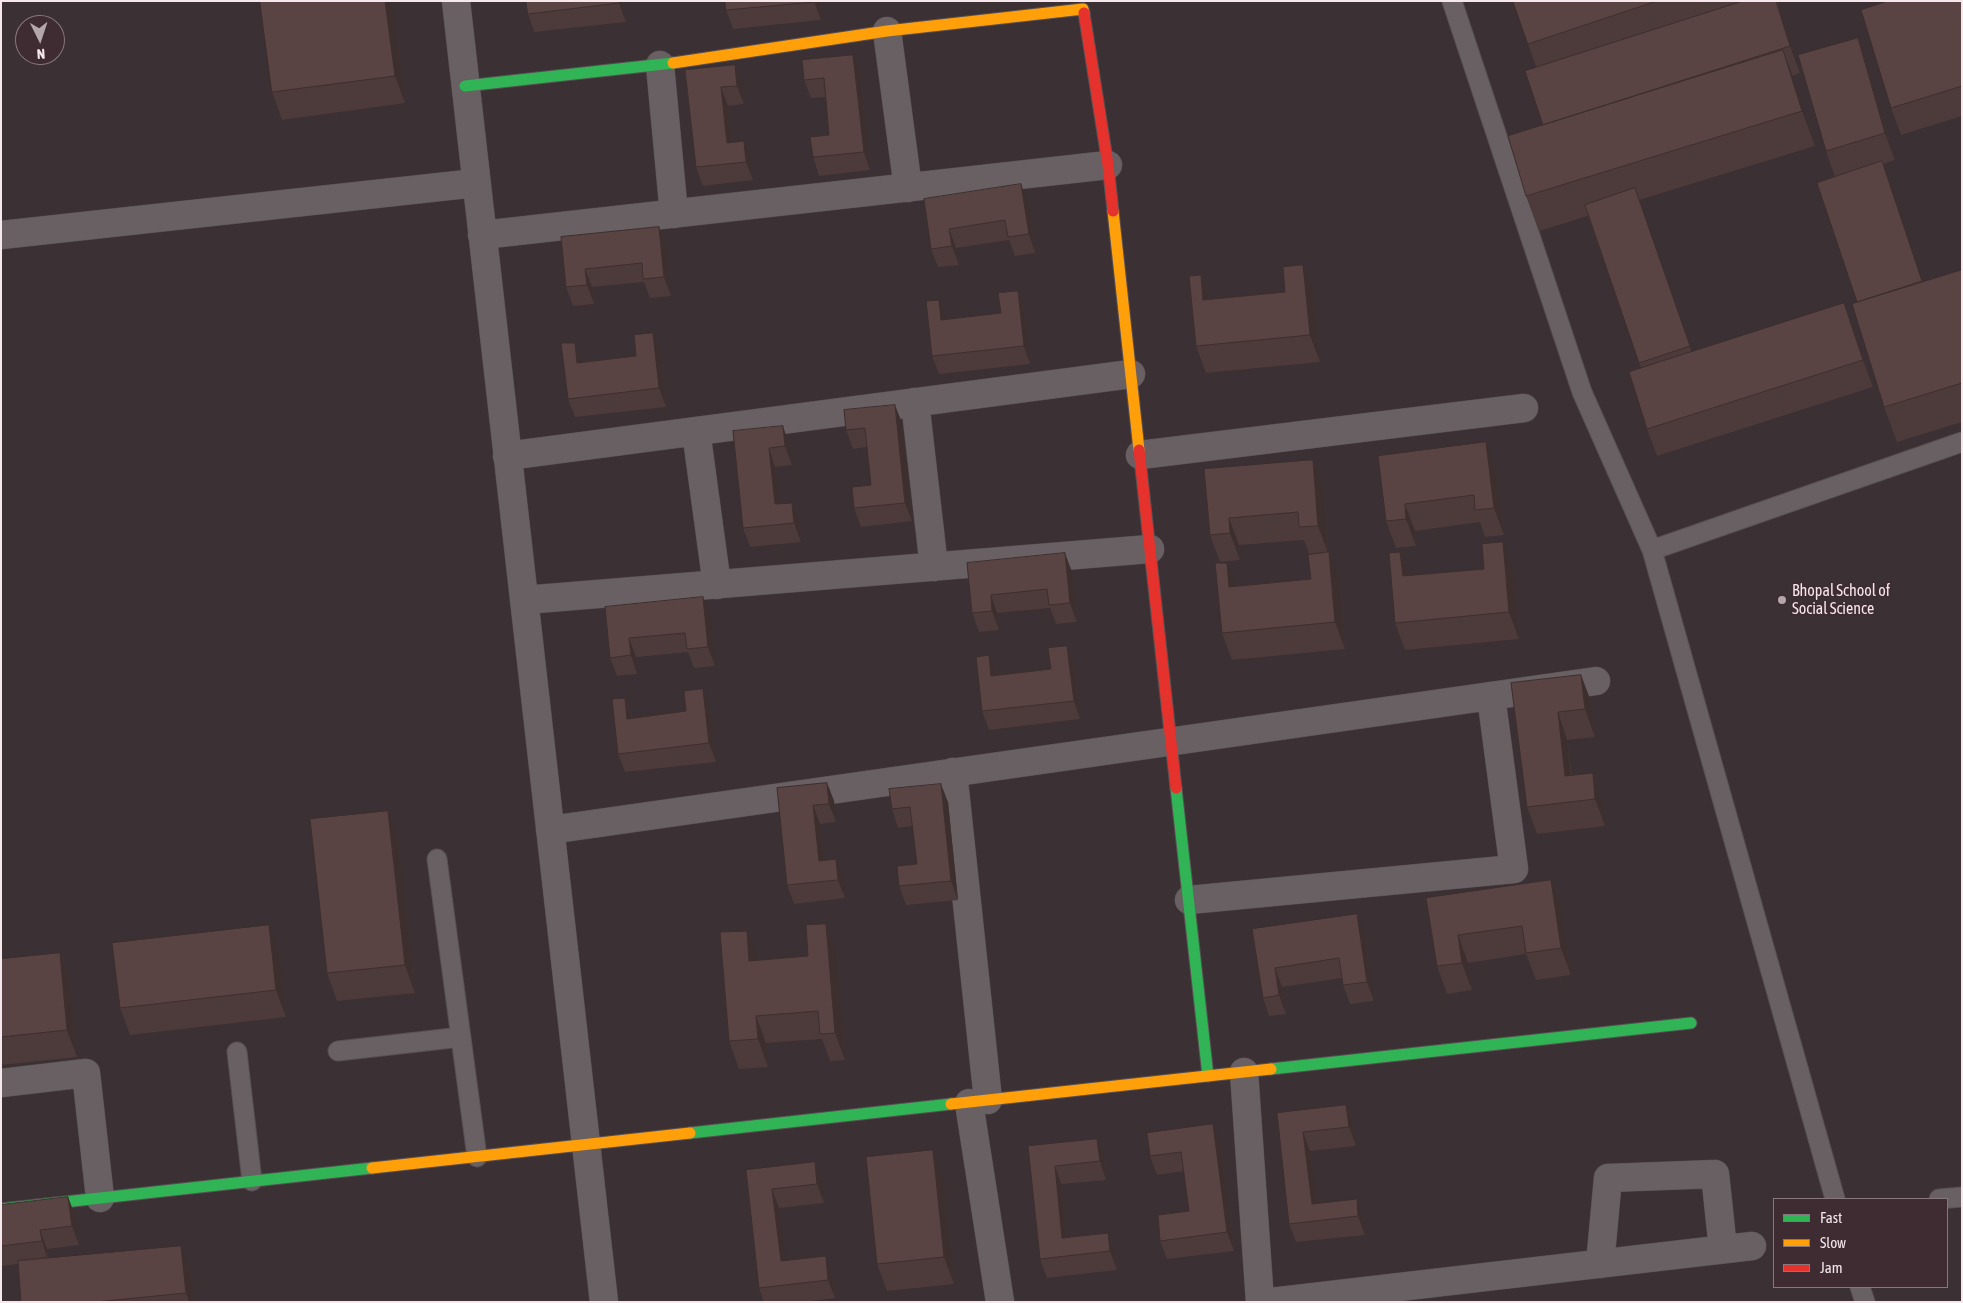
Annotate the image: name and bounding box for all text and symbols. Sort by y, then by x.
north arrow [15,15,65,65]
text: N [36,46,46,62]
place label: Bhopal School of Social Science [1792,581,1890,619]
marker: Bhopal School of Social Science [1776,594,1788,606]
legend [1773,1198,1948,1288]
text: Fast [1820,1209,1842,1226]
text: Slow [1820,1234,1846,1251]
text: Jam [1820,1259,1843,1276]

